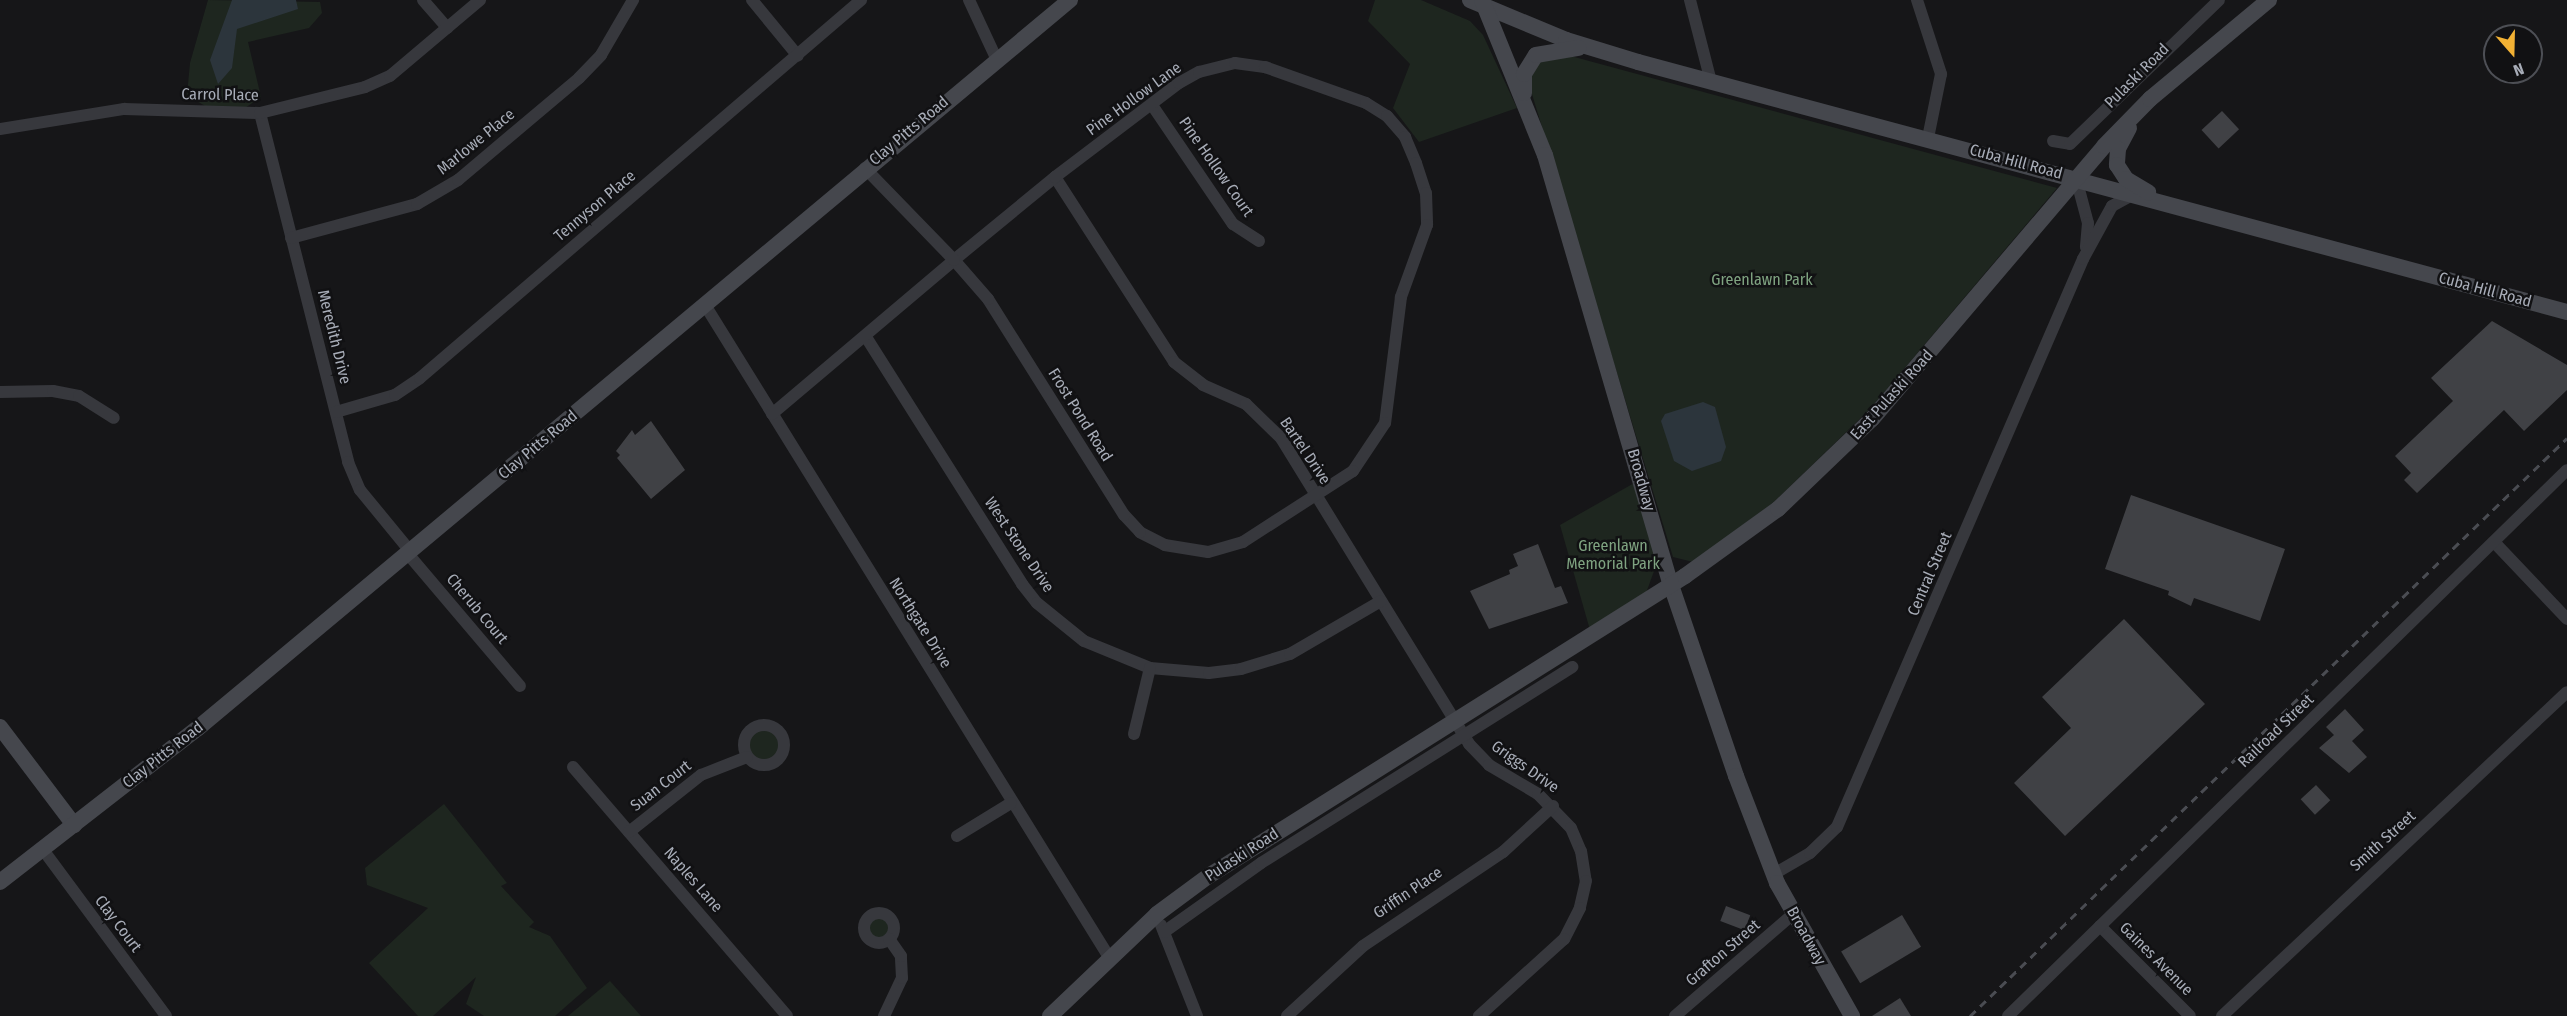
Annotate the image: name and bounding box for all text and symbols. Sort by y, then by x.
north arrow [2483,24,2543,84]
street label: Pulaski Road [2101,40,2173,112]
street label: Pine Hollow Lane [1083,58,1185,140]
text: N [2511,59,2526,80]
street label: Carrol Place [181,85,259,105]
street label: Clay Pitts Road [866,92,952,170]
street label: Marlowe Place [433,105,519,179]
street label: Pine Hollow Court [1175,114,1257,220]
street label: Cuba Hill Road [1967,140,2065,184]
street label: Tennyson Place [550,166,640,246]
street label: Cuba Hill Road [2436,268,2534,312]
park label: Greenlawn Park [1711,270,1813,290]
street label: Meredith Drive [313,288,355,386]
street label: East Pulaski Road [1847,346,1937,444]
street label: Frost Pond Road [1044,365,1116,465]
street label: Clay Pitts Road [495,406,581,484]
street label: Bartel Drive [1276,414,1334,488]
street label: Broadway [1623,447,1659,513]
street label: West Stone Drive [980,494,1058,596]
street label: Central Street [1904,529,1956,619]
park label: Greenlawn Memorial Park [1566,536,1660,574]
street label: Cherub Court [442,570,512,648]
street label: Northgate Drive [885,574,955,672]
street label: Railroad Street [2234,690,2318,772]
street label: Clay Pitts Road [119,718,207,792]
street label: Griggs Drive [1487,737,1563,797]
street label: Suan Court [627,756,695,816]
street label: Smith Street [2346,807,2420,875]
street label: Pulaski Road [1202,824,1282,886]
street label: Naples Lane [660,844,726,916]
street label: Griffin Place [1370,863,1446,923]
street label: Clay Court [90,892,146,956]
street label: Broadway [1782,904,1830,968]
street label: Grafton Street [1682,916,1764,990]
street label: Gaines Avenue [2115,918,2197,1000]

